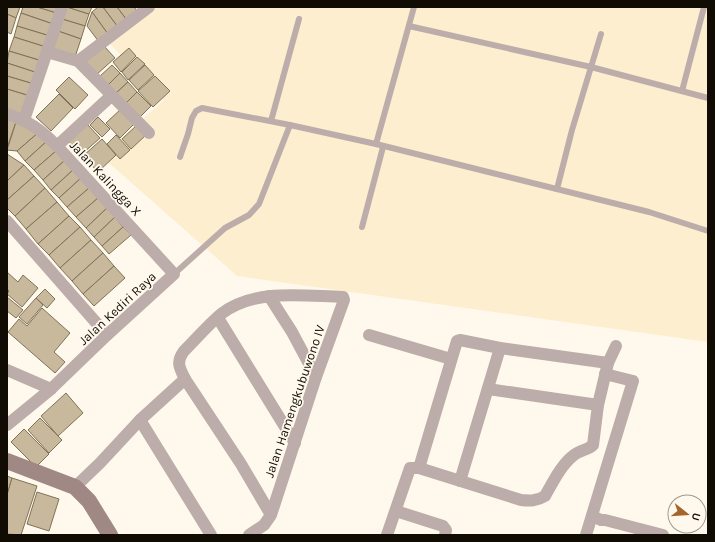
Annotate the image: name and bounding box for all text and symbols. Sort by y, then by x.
street label: Jalan Kalingga X [67,137,144,219]
street label: Jalan Kediri Raya [76,269,159,348]
street label: Jalan Hamengkubuwono IV [261,322,328,479]
north arrow [667,494,707,534]
text: U [689,511,703,522]

